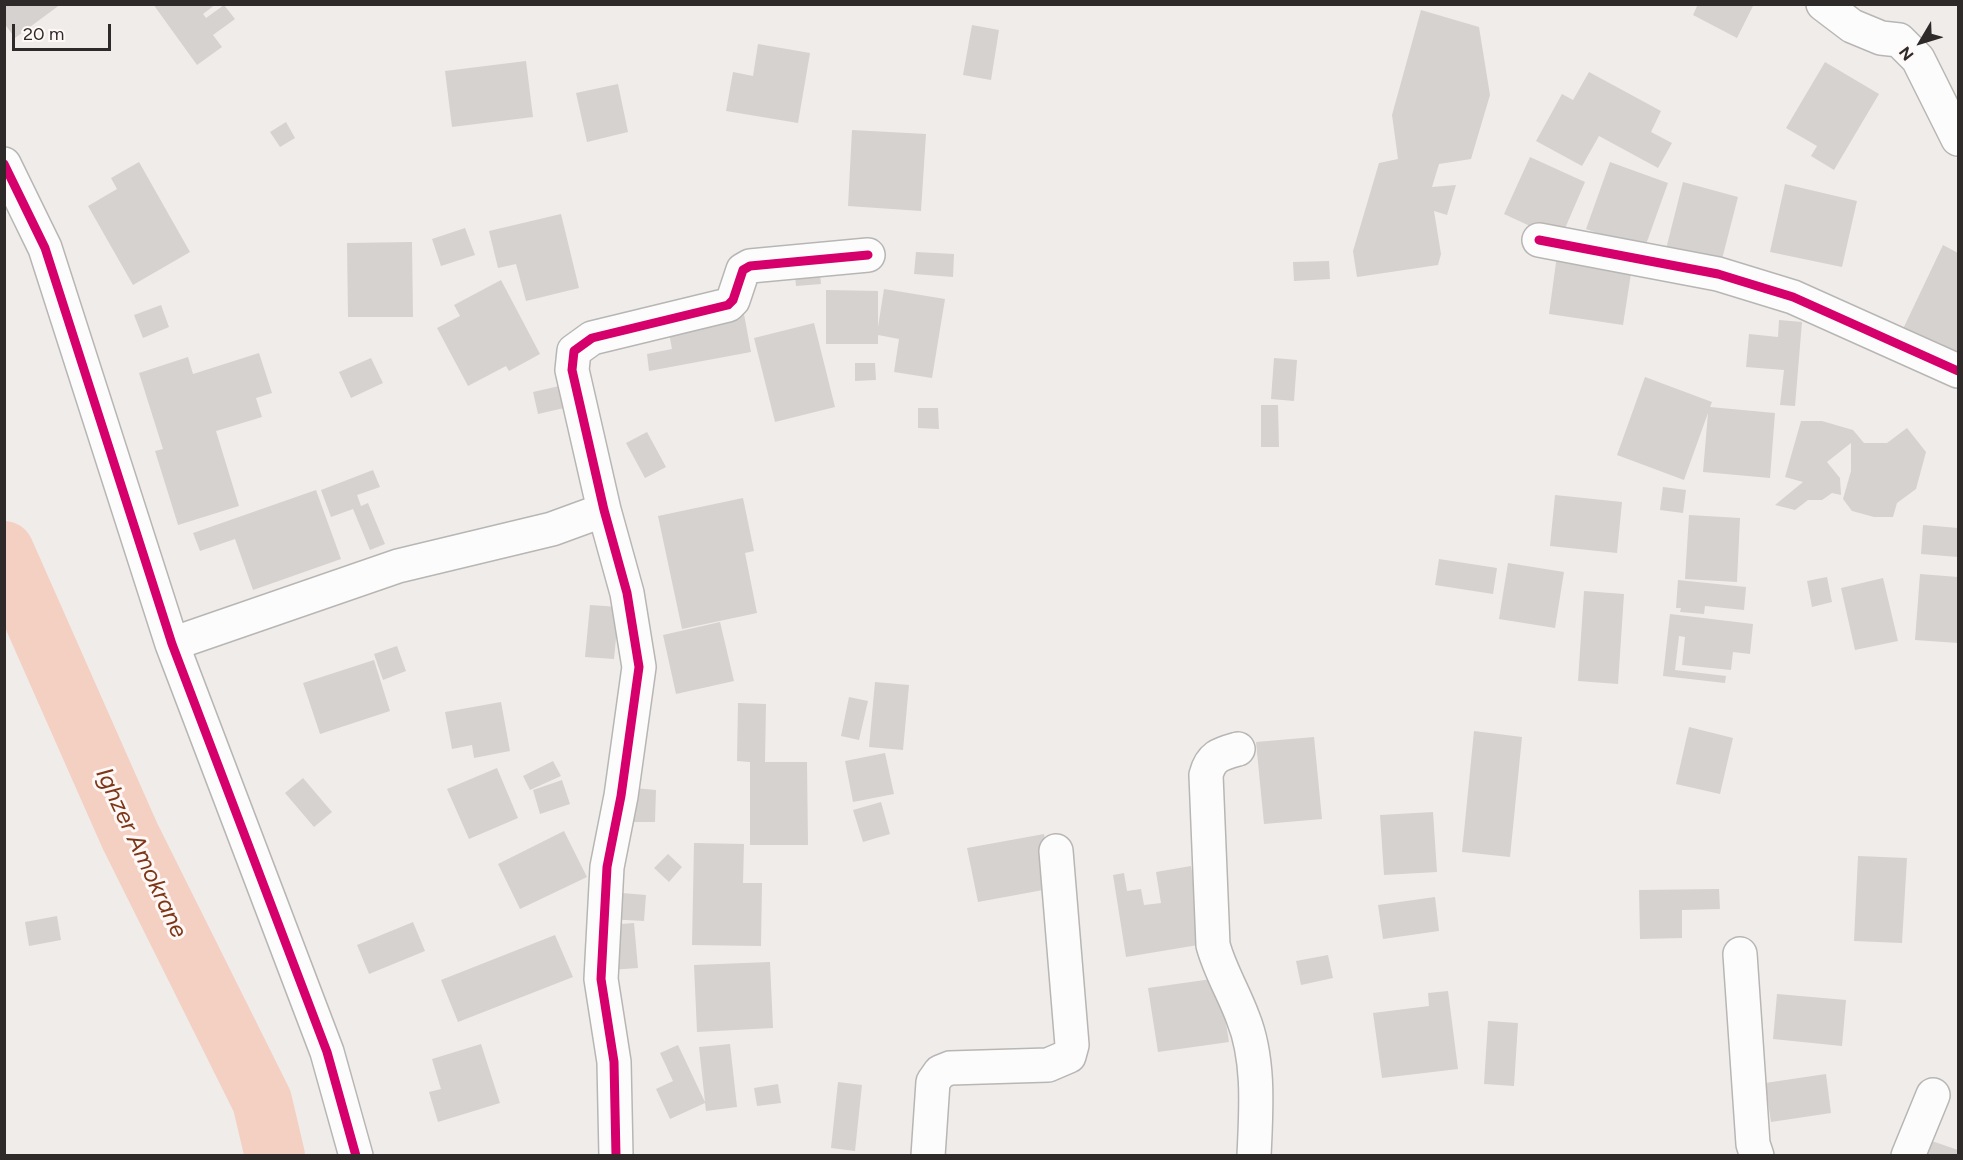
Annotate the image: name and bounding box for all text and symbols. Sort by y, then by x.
scale bar [15,12,114,50]
north arrow [1891,12,1951,72]
text: 20 m [23,23,64,45]
text: N [1895,43,1918,64]
water label: Ighzer Amokrane [89,763,193,943]

